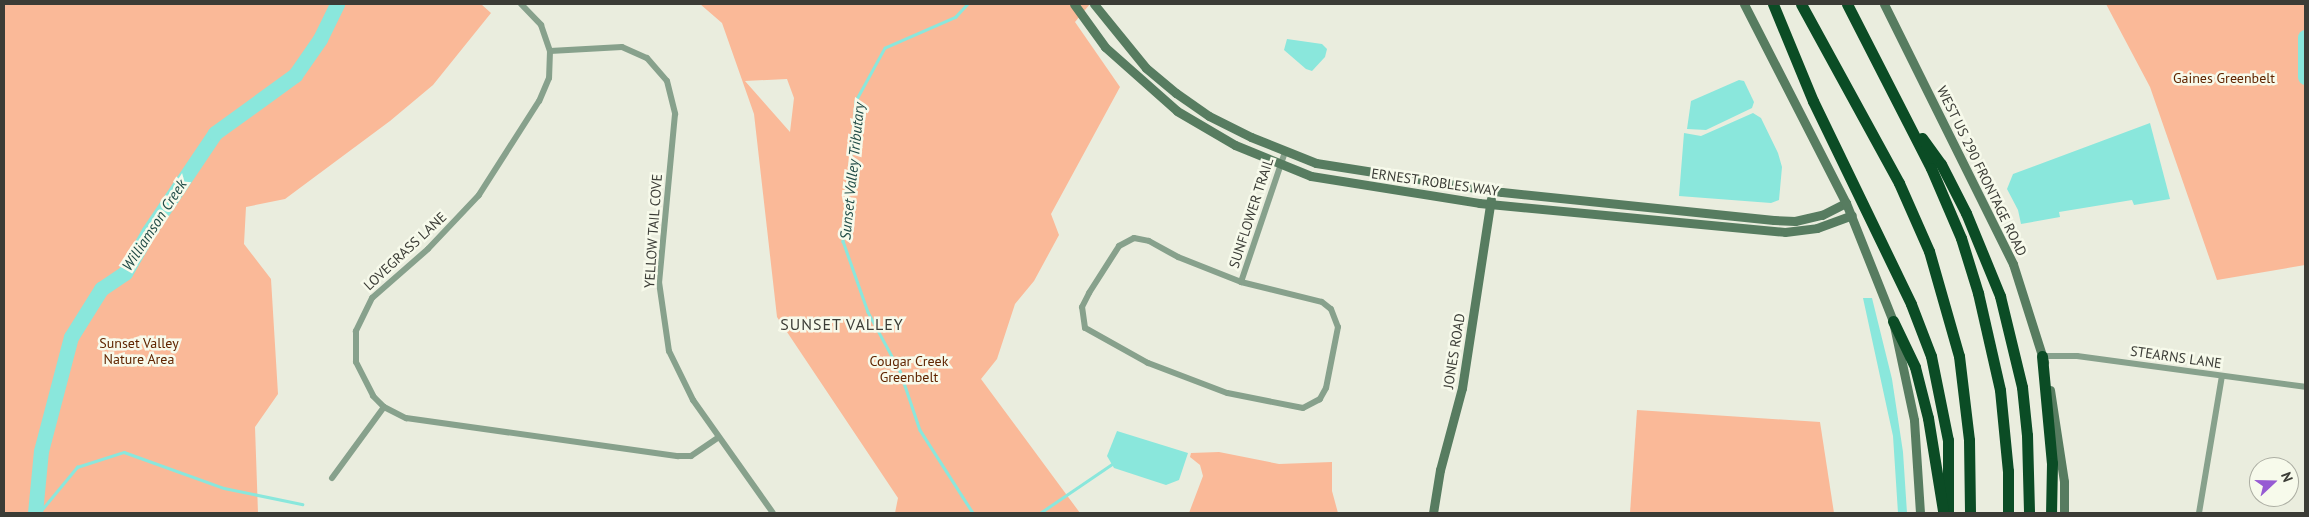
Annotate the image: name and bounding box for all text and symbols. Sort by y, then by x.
park label: Gaines Greenbelt [2173,70,2275,86]
street label: WEST US 290 FRONTAGE ROAD [1933,83,2031,259]
water label: Sunset Valley Tributary [836,101,868,241]
street label: SUNFLOWER TRAIL [1225,156,1277,270]
street label: ERNEST ROBLES WAY [1370,165,1500,199]
street label: YELLOW TAIL COVE [641,173,665,289]
water label: Williamson Creek [118,176,190,274]
street label: LOVEGRASS LANE [360,208,450,294]
street label: JONES ROAD [1440,312,1468,390]
district label: SUNSET VALLEY [778,314,906,334]
park label: Sunset Valley Nature Area [99,335,179,368]
street label: STEARNS LANE [2129,342,2223,372]
park label: Cougar Creek Greenbelt [870,353,948,386]
north arrow [2249,457,2299,507]
text: N [2277,469,2297,484]

